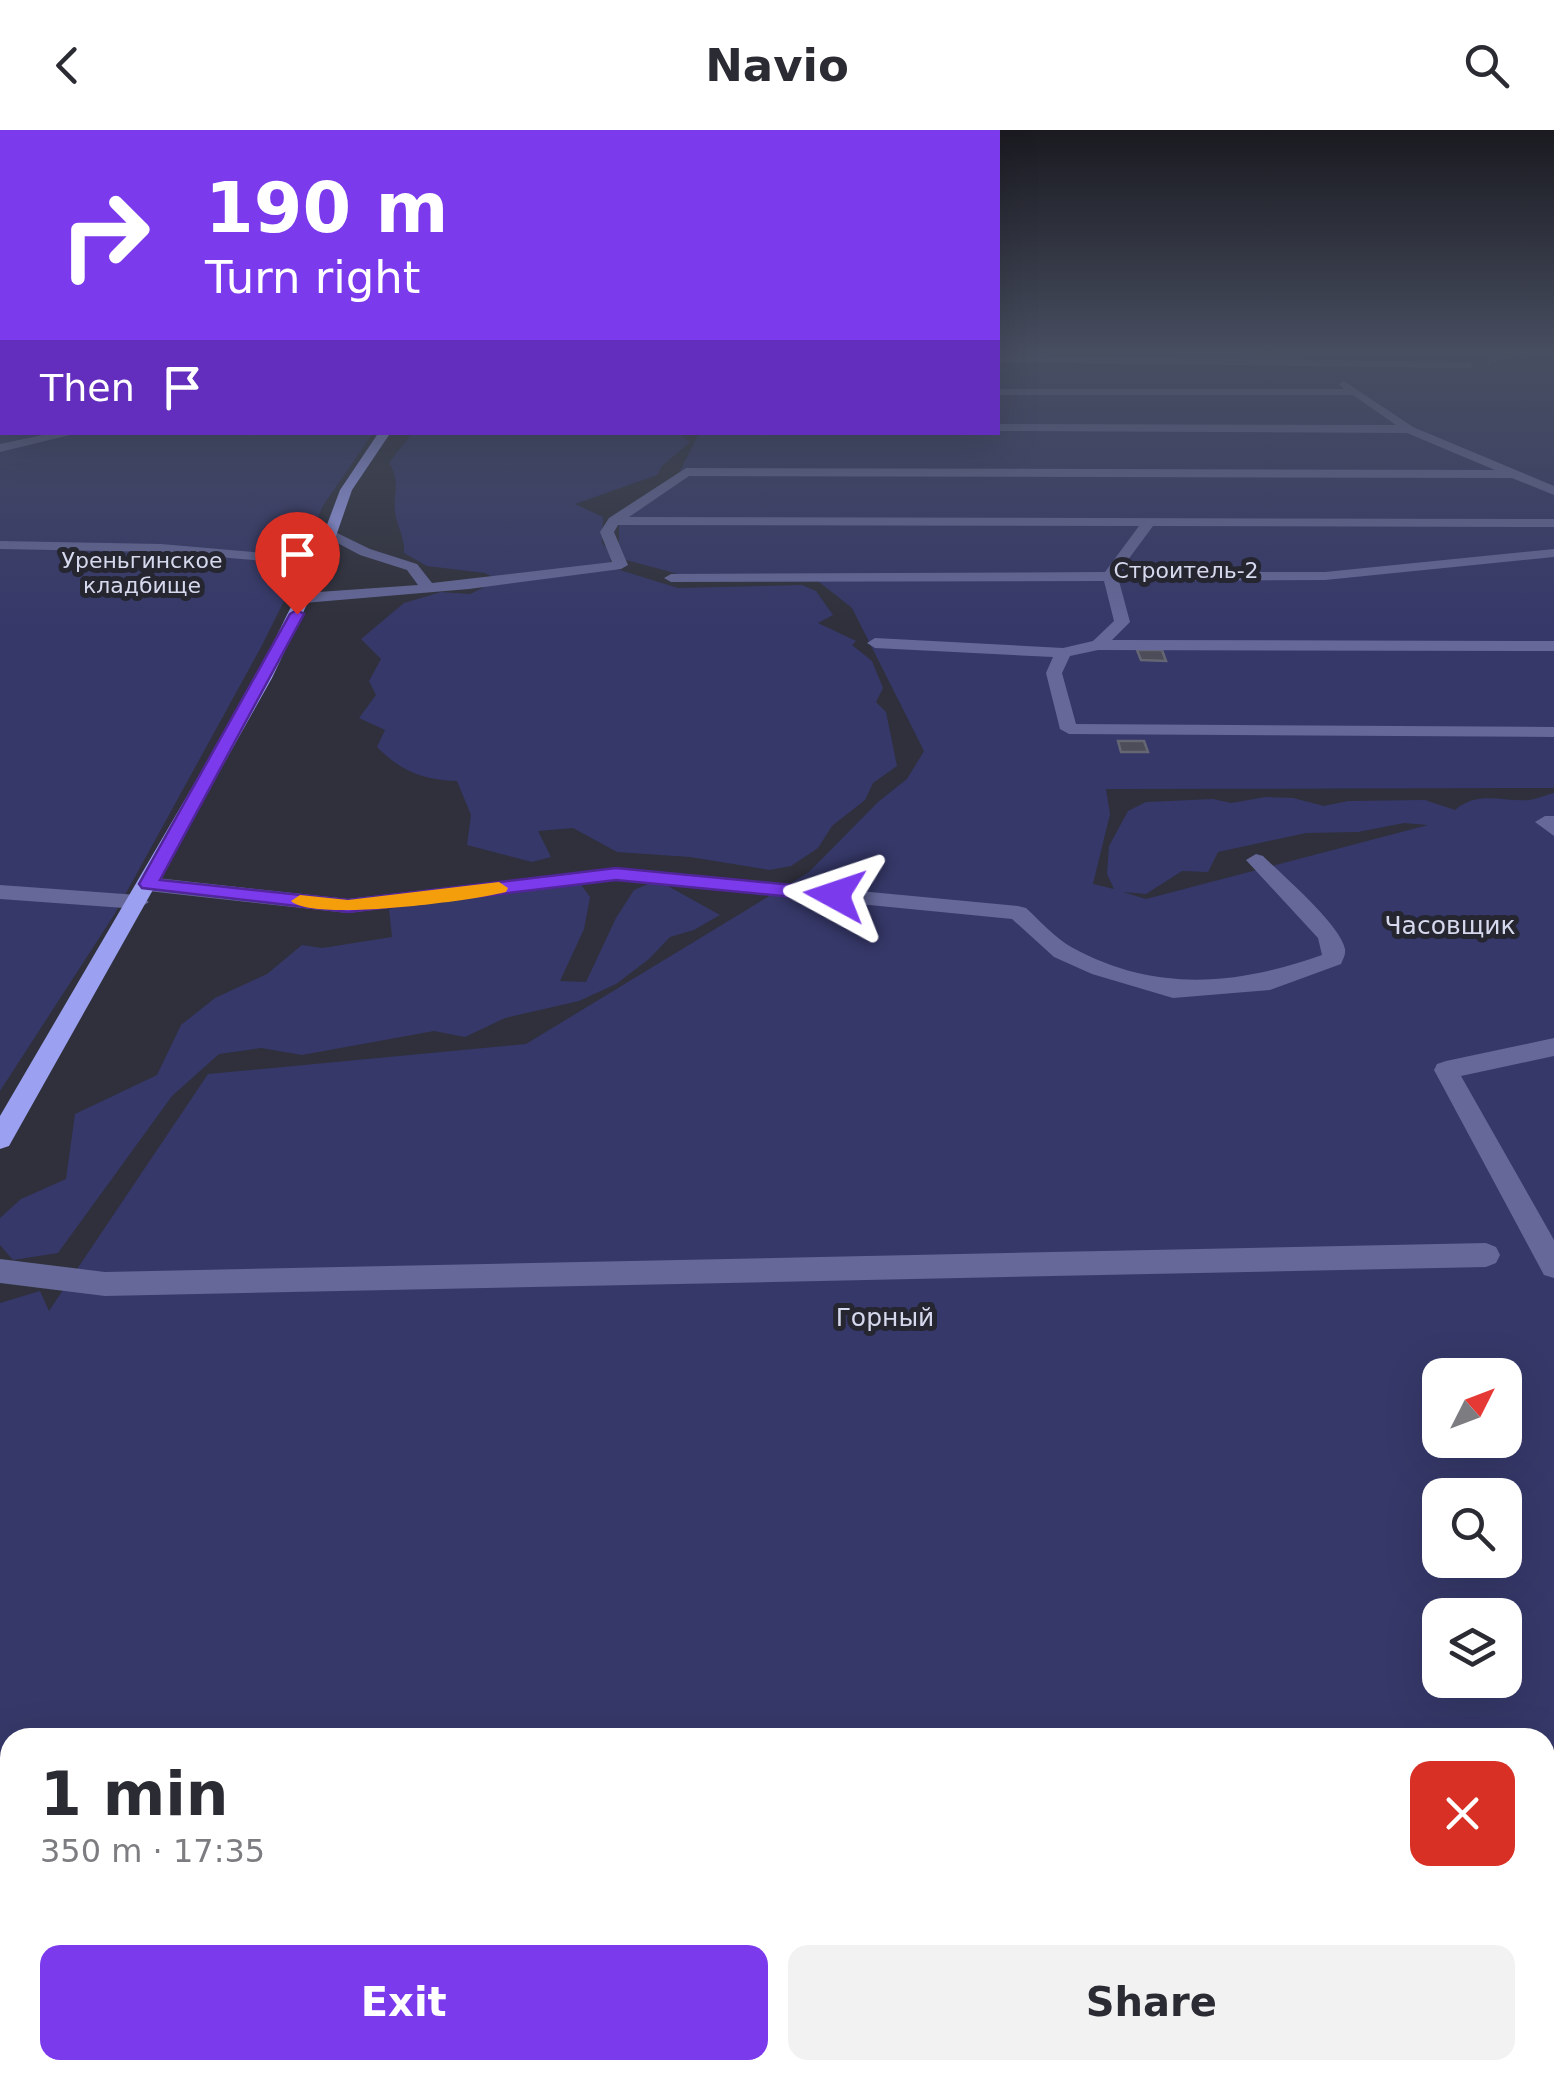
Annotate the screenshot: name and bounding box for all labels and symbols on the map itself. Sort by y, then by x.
pin [255,512,340,615]
park label: Уреньгинское кладбище [62,548,222,598]
park label: Строитель-2 [1113,558,1259,583]
position arrow [783,843,887,947]
park label: Часовщик [1384,911,1516,940]
park label: Горный [836,1303,934,1332]
north arrow [1422,1358,1522,1458]

